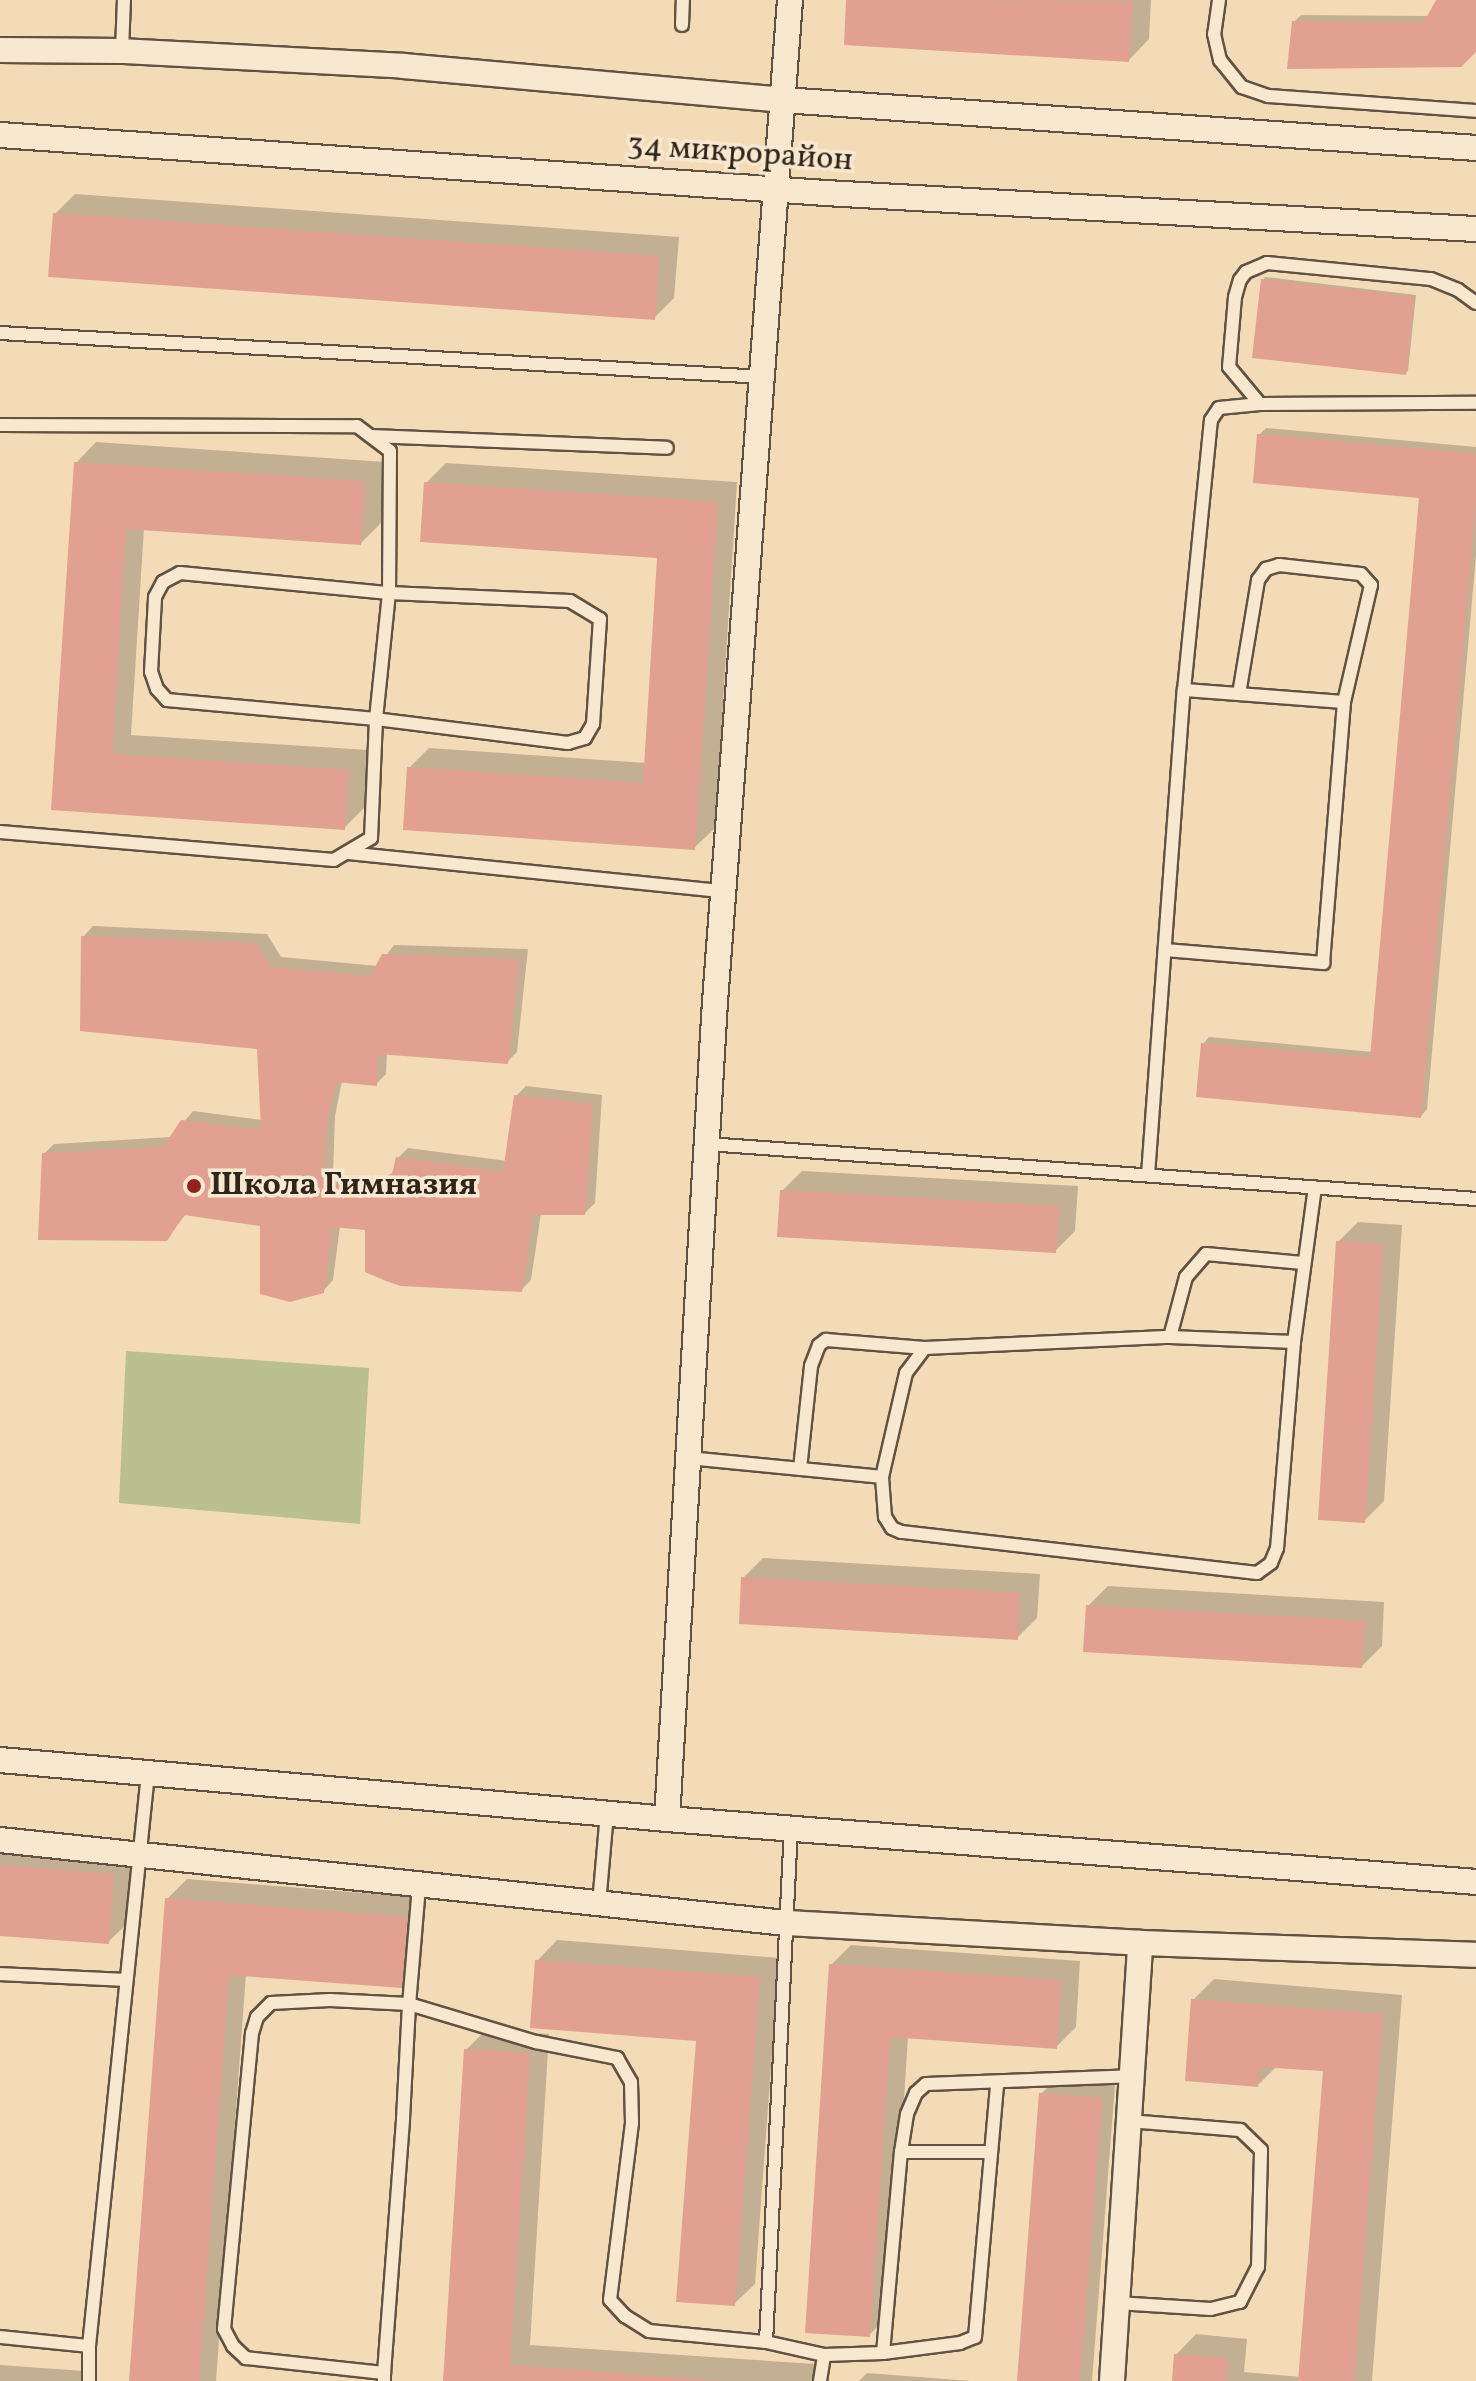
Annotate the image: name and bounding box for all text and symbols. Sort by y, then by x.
street label: 34 микрорайон [626,127,854,181]
place label: Школа Гимназия [210,1167,477,1205]
marker: Школа Гимназия [185,1177,203,1195]

